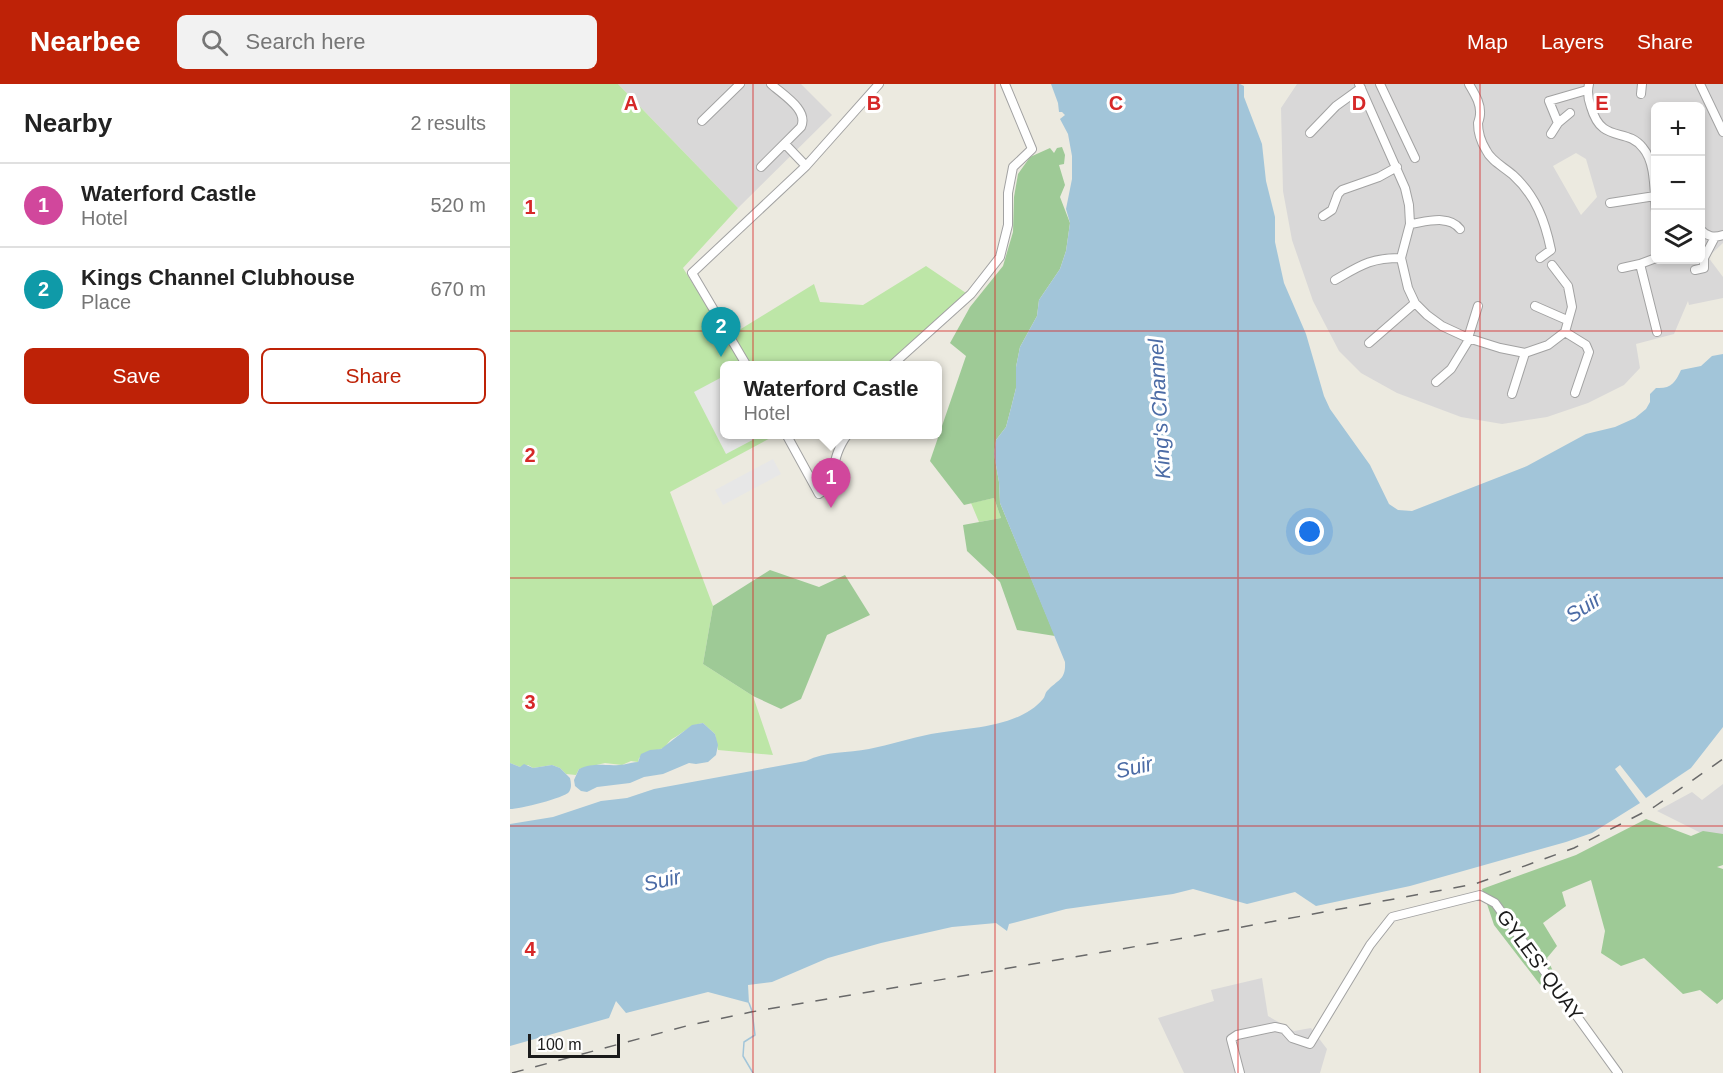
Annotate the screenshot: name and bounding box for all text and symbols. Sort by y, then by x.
search box [177,15,597,69]
text: Nearbee [30,26,141,57]
icon: search [198,26,231,59]
text: Search here [246,29,365,54]
text: Map [1467,30,1508,53]
text: Layers [1541,30,1604,53]
text: Share [1637,30,1693,53]
text: A [624,92,638,114]
text: B [867,92,881,114]
text: C [1109,92,1123,114]
text: D [1352,92,1366,114]
text: E [1595,92,1609,114]
map controls [1651,102,1705,264]
button: + [1651,102,1705,156]
text: Nearby [24,108,112,138]
text: 2 results [410,112,486,134]
button: − [1651,156,1705,210]
text: Waterford Castle [81,181,256,206]
text: 1 [38,194,49,216]
text: 520 m [430,194,486,216]
text: 1 [524,196,536,218]
text: Hotel [81,207,128,229]
button: layers [1651,210,1705,264]
text: Kings Channel Clubhouse [81,265,355,290]
text: 2 [38,278,49,300]
text: 670 m [430,278,486,300]
text: Place [81,291,131,313]
pin: 2 [702,308,740,357]
water label: King's Channel [1144,337,1174,480]
button: Save [24,348,249,404]
button: Share [261,348,486,404]
popup [720,361,942,439]
text: Waterford Castle [743,376,919,401]
text: Hotel [743,402,790,424]
text: 2 [524,444,536,466]
pin: 1 [812,458,850,508]
your location [1295,517,1324,546]
water label: Suir [1561,587,1606,627]
text: 3 [524,691,536,713]
water label: Suir [1113,751,1156,782]
water label: Suir [641,864,684,895]
street label: GYLES' QUAY [1493,905,1587,1025]
text: 4 [524,938,536,960]
scale bar [528,1031,620,1058]
text: 100 m [537,1036,581,1053]

